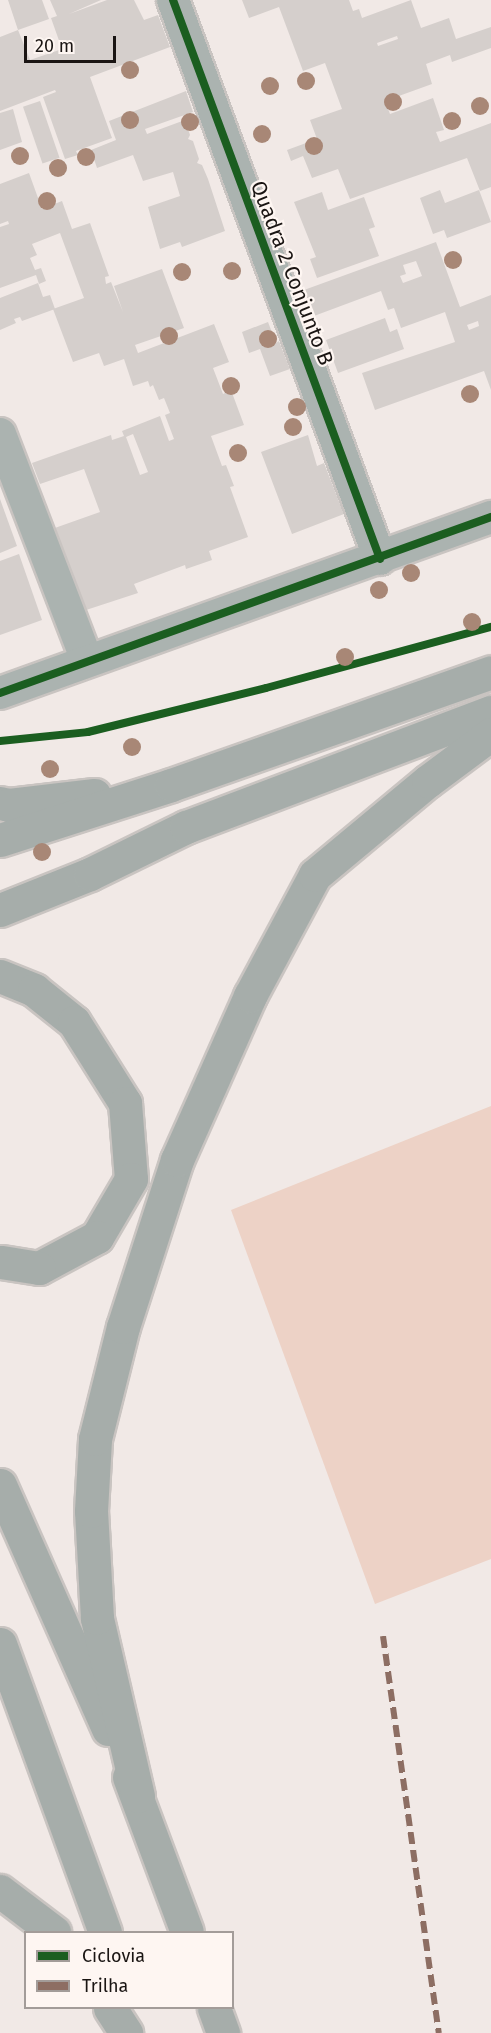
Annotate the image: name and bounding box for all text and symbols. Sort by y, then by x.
scale bar [27,24,118,62]
text: 20 m [35,35,74,57]
street label: Quadra 2 Conjunto B [245,177,339,369]
legend [24,1931,234,2009]
text: Ciclovia [82,1945,145,1967]
text: Trilha [82,1975,128,1997]

